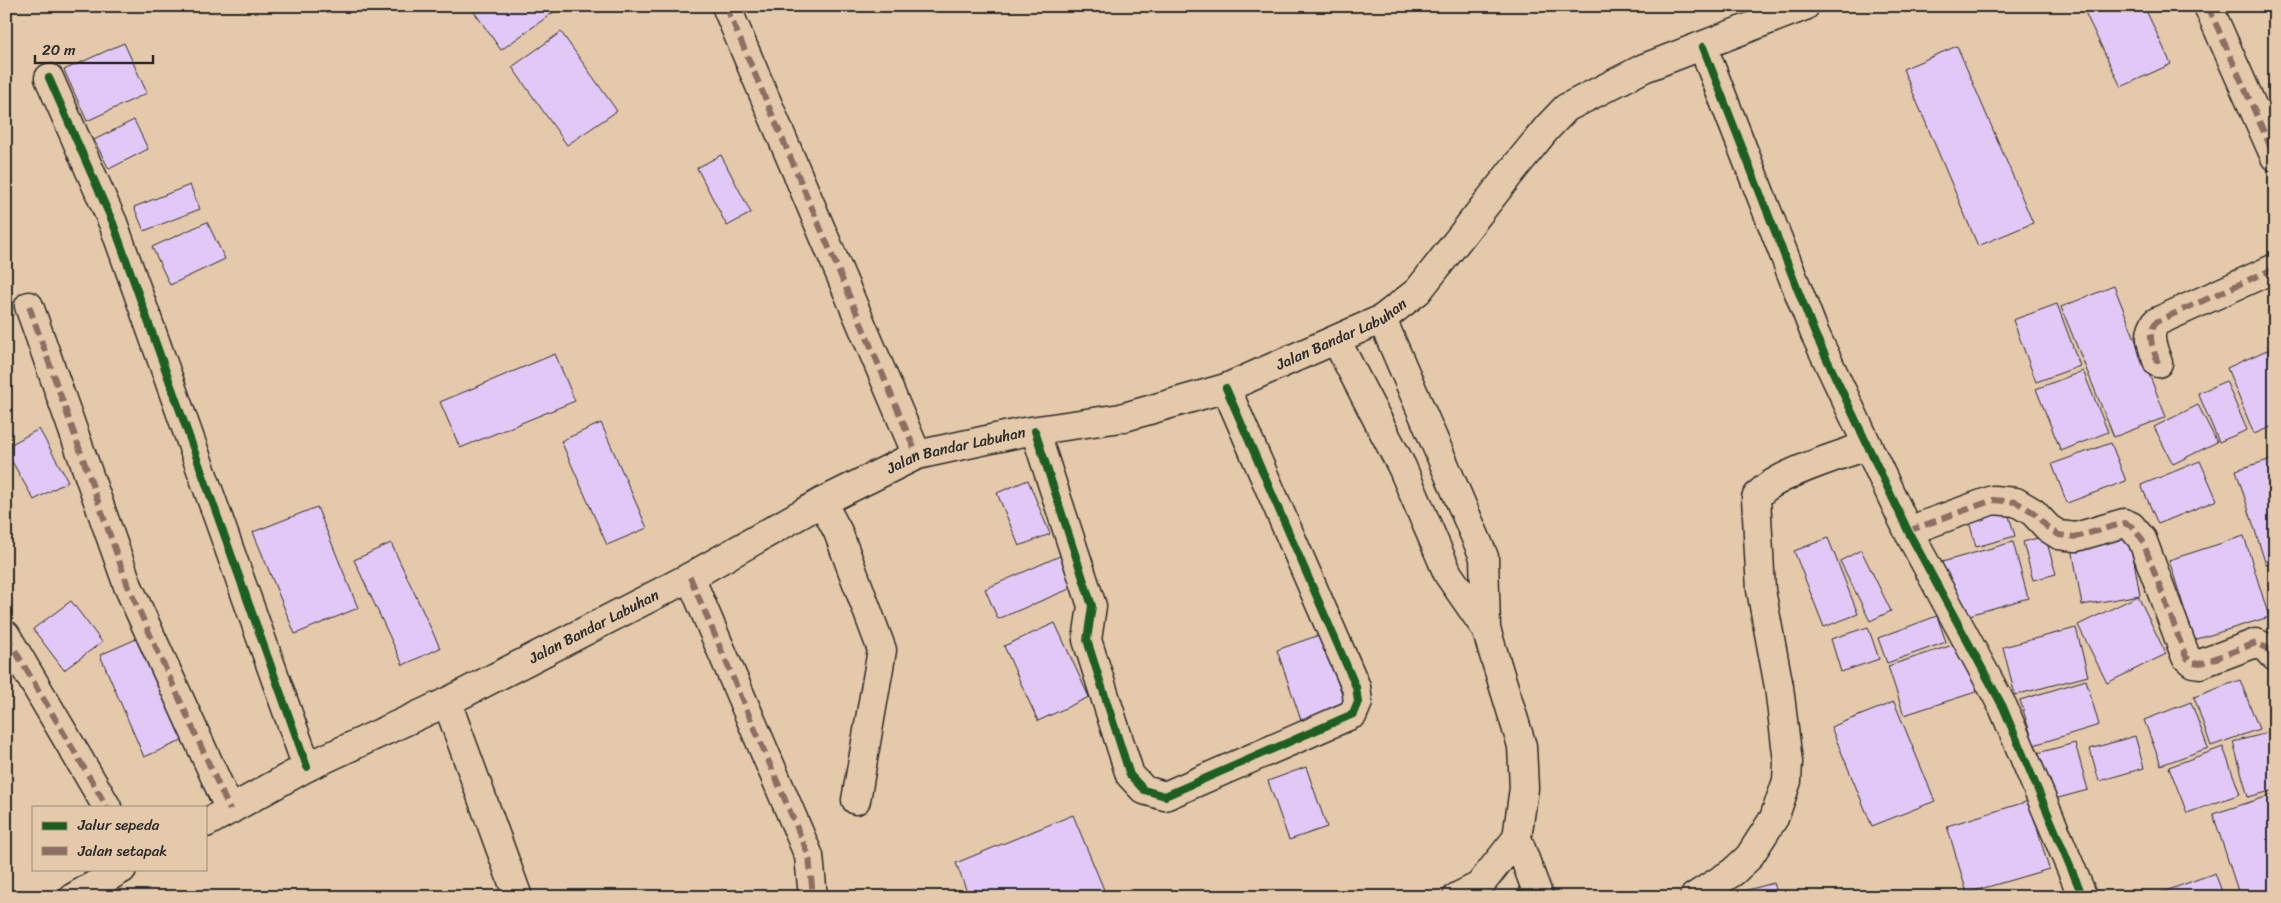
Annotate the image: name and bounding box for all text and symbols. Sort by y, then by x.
scale bar [35,32,152,64]
text: 20 m [42,37,76,63]
street label: Jalan Bandar Labuhan [1271,291,1412,378]
street label: Jalan Bandar Labuhan [881,419,1028,482]
street label: Jalan Bandar Labuhan [523,582,664,671]
legend [32,806,208,870]
text: Jalur sepeda [77,812,160,838]
text: Jalan setapak [77,838,167,864]

